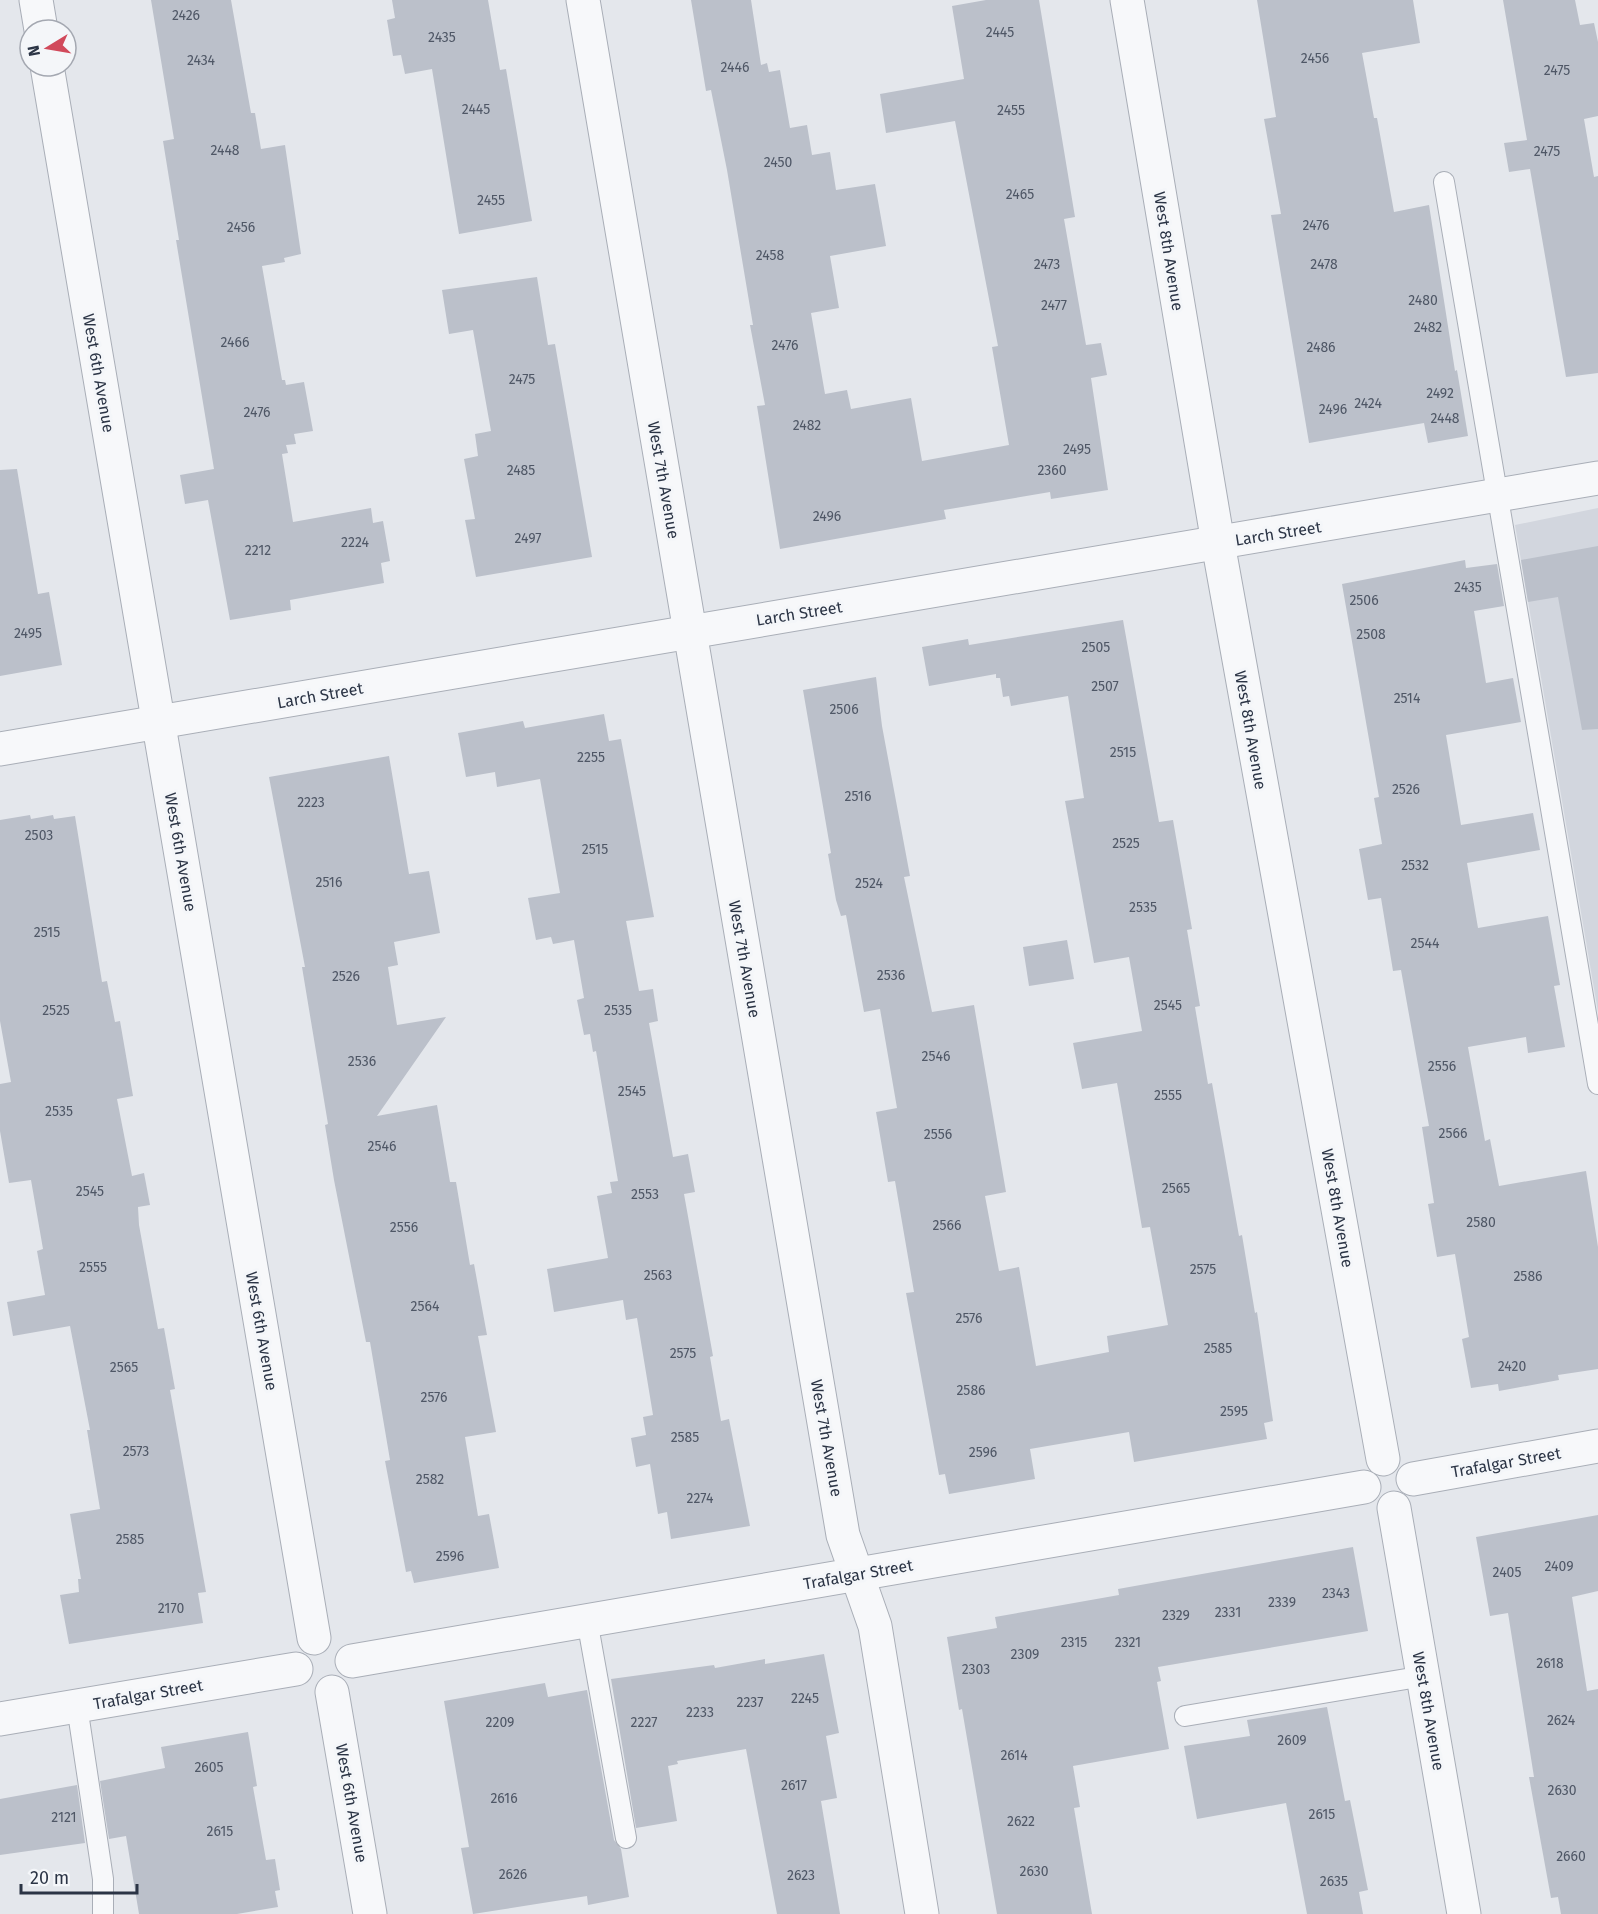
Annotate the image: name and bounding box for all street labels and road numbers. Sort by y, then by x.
street label: West 8th Avenue [1150,190,1187,312]
street label: West 6th Avenue [79,312,118,434]
street label: West 7th Avenue [644,420,683,540]
street label: Larch Street [1234,517,1323,550]
street label: Larch Street [755,597,844,630]
street label: West 8th Avenue [1231,669,1270,791]
street label: Larch Street [276,679,365,712]
street label: West 6th Avenue [161,791,200,913]
street label: West 7th Avenue [725,899,764,1019]
street label: West 8th Avenue [1318,1147,1357,1269]
street label: West 6th Avenue [242,1270,281,1392]
street label: West 7th Avenue [807,1378,846,1498]
street label: Trafalgar Street [1450,1443,1563,1481]
street label: Trafalgar Street [802,1555,915,1593]
street label: West 8th Avenue [1409,1650,1448,1772]
street label: Trafalgar Street [92,1675,205,1713]
street label: West 6th Avenue [332,1742,371,1864]

